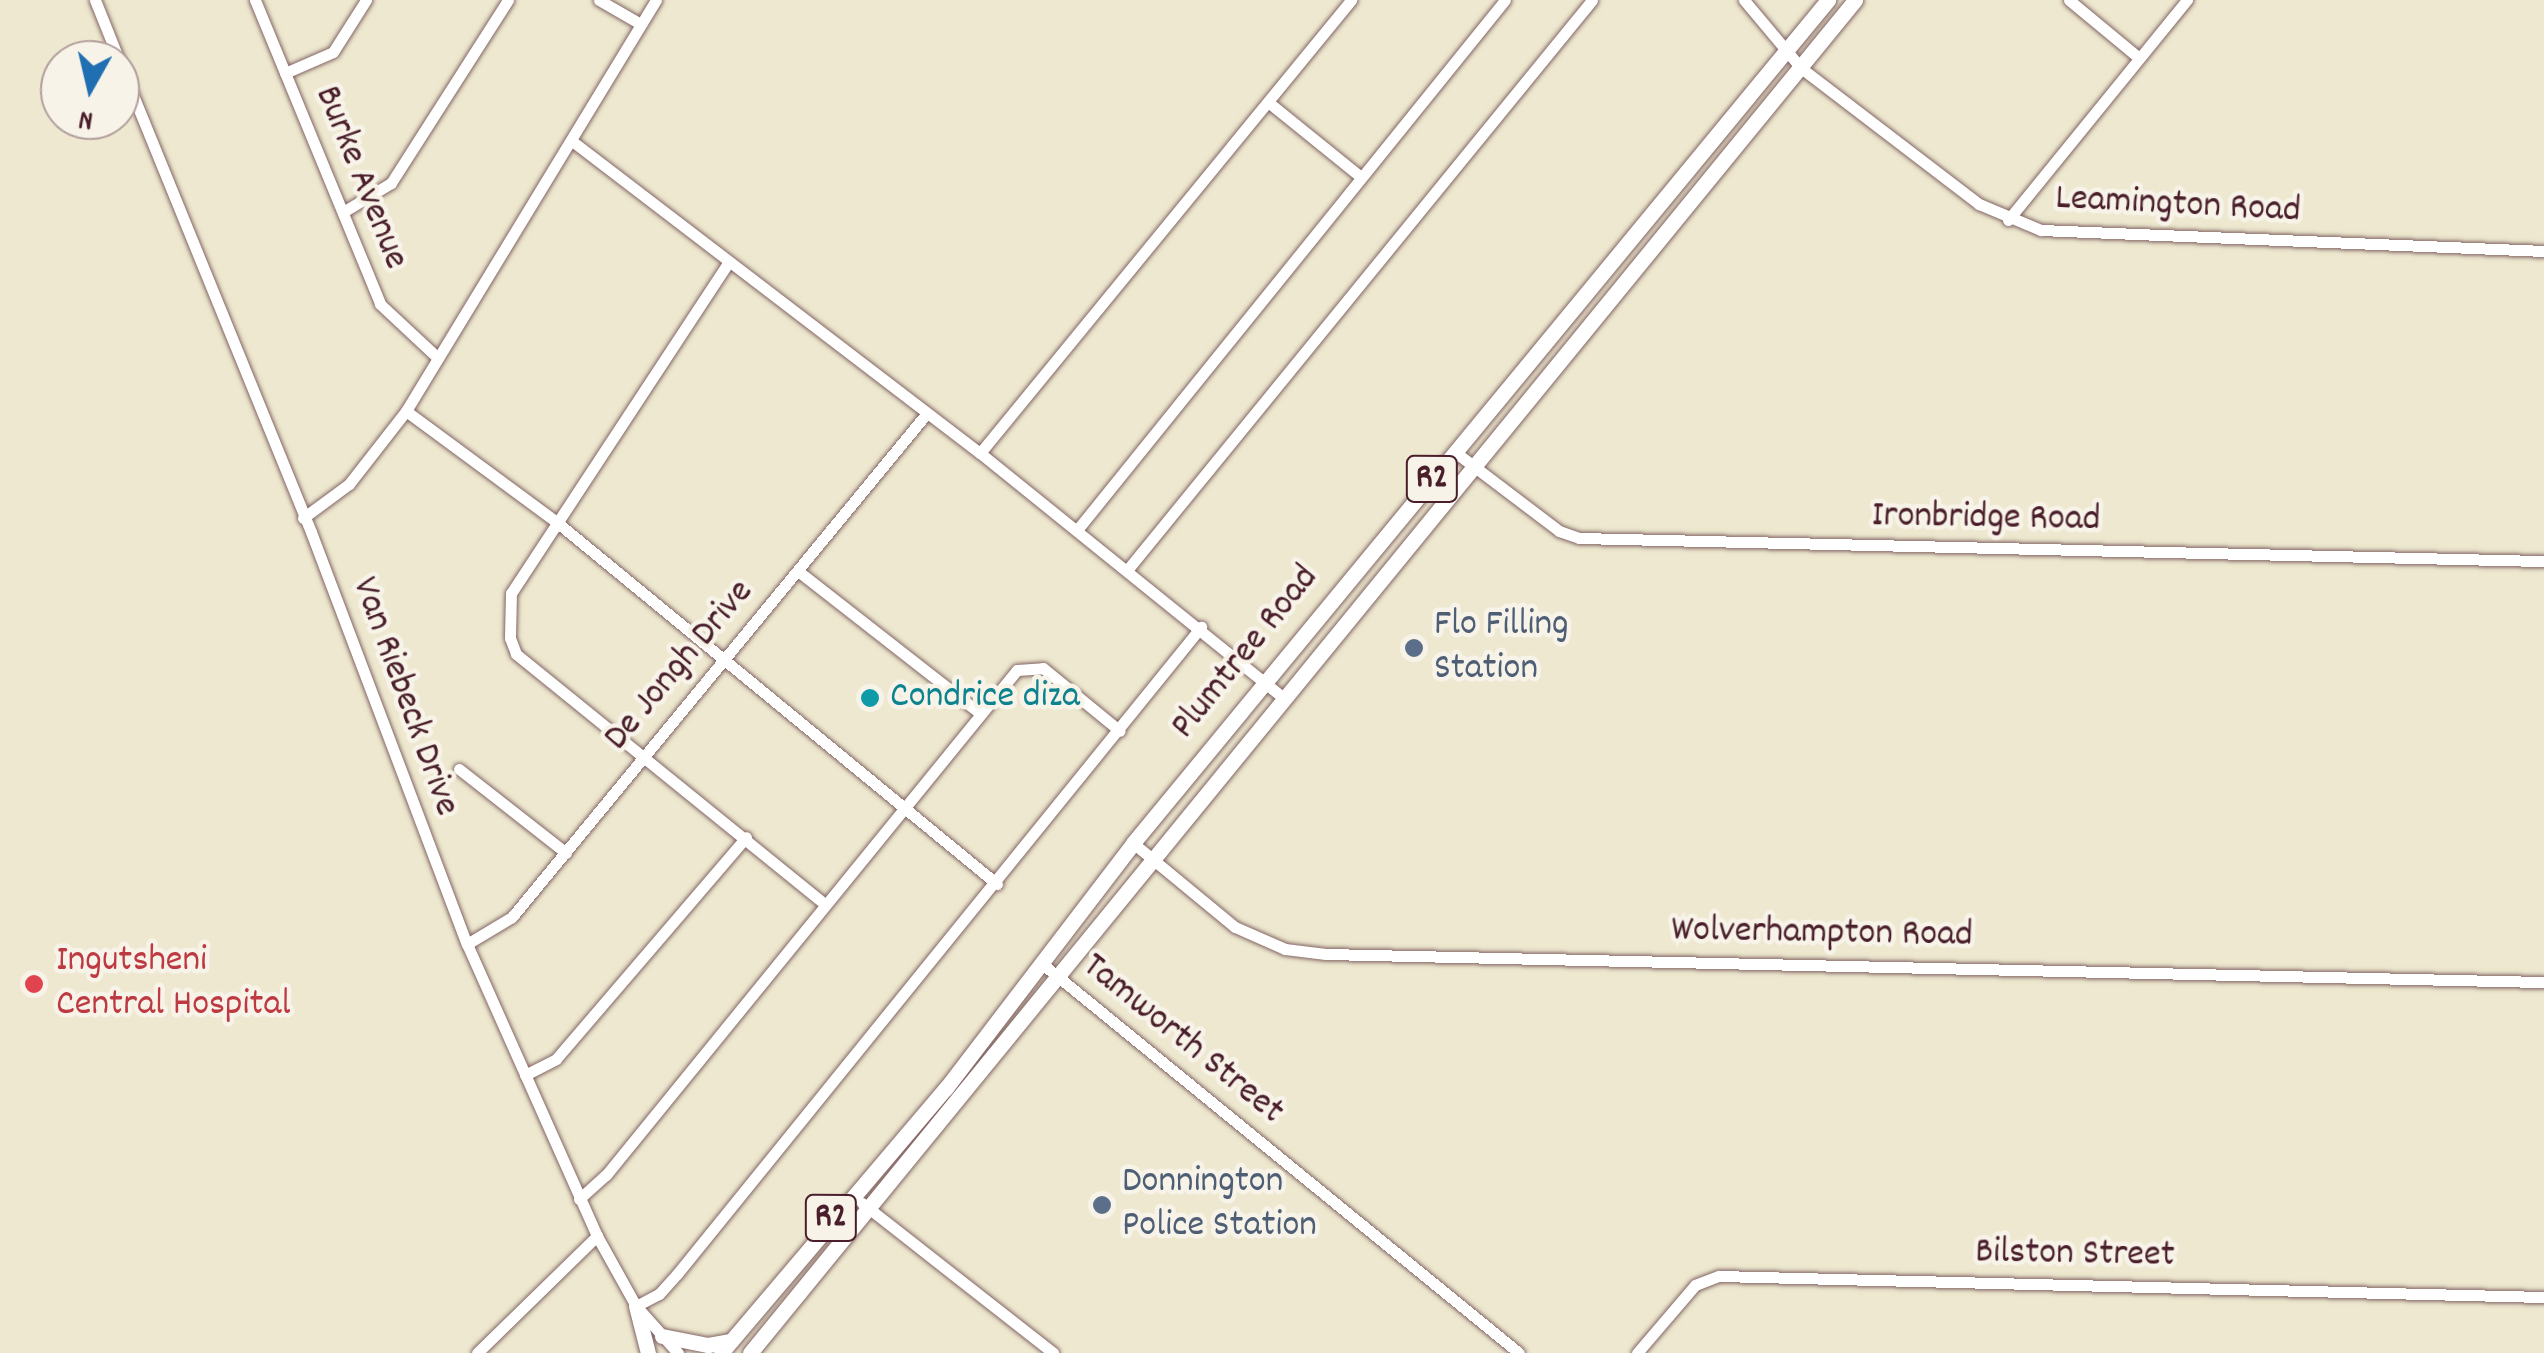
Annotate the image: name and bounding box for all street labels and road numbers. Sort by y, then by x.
street label: Burke Avenue [303,80,417,276]
street label: Leamington Road [2054,177,2302,235]
road number: R2 [1404,449,1460,509]
street label: Ironbridge Road [1871,494,2101,544]
street label: Plumtree Road [1162,557,1330,749]
street label: De Jongh Drive [595,571,765,761]
street label: Van Riebeck Drive [340,572,468,822]
street label: Wolverhampton Road [1671,909,1973,959]
street label: Tamworth Street [1072,945,1292,1135]
road number: R2 [804,1188,858,1248]
street label: Bilston Street [1975,1230,2175,1280]

